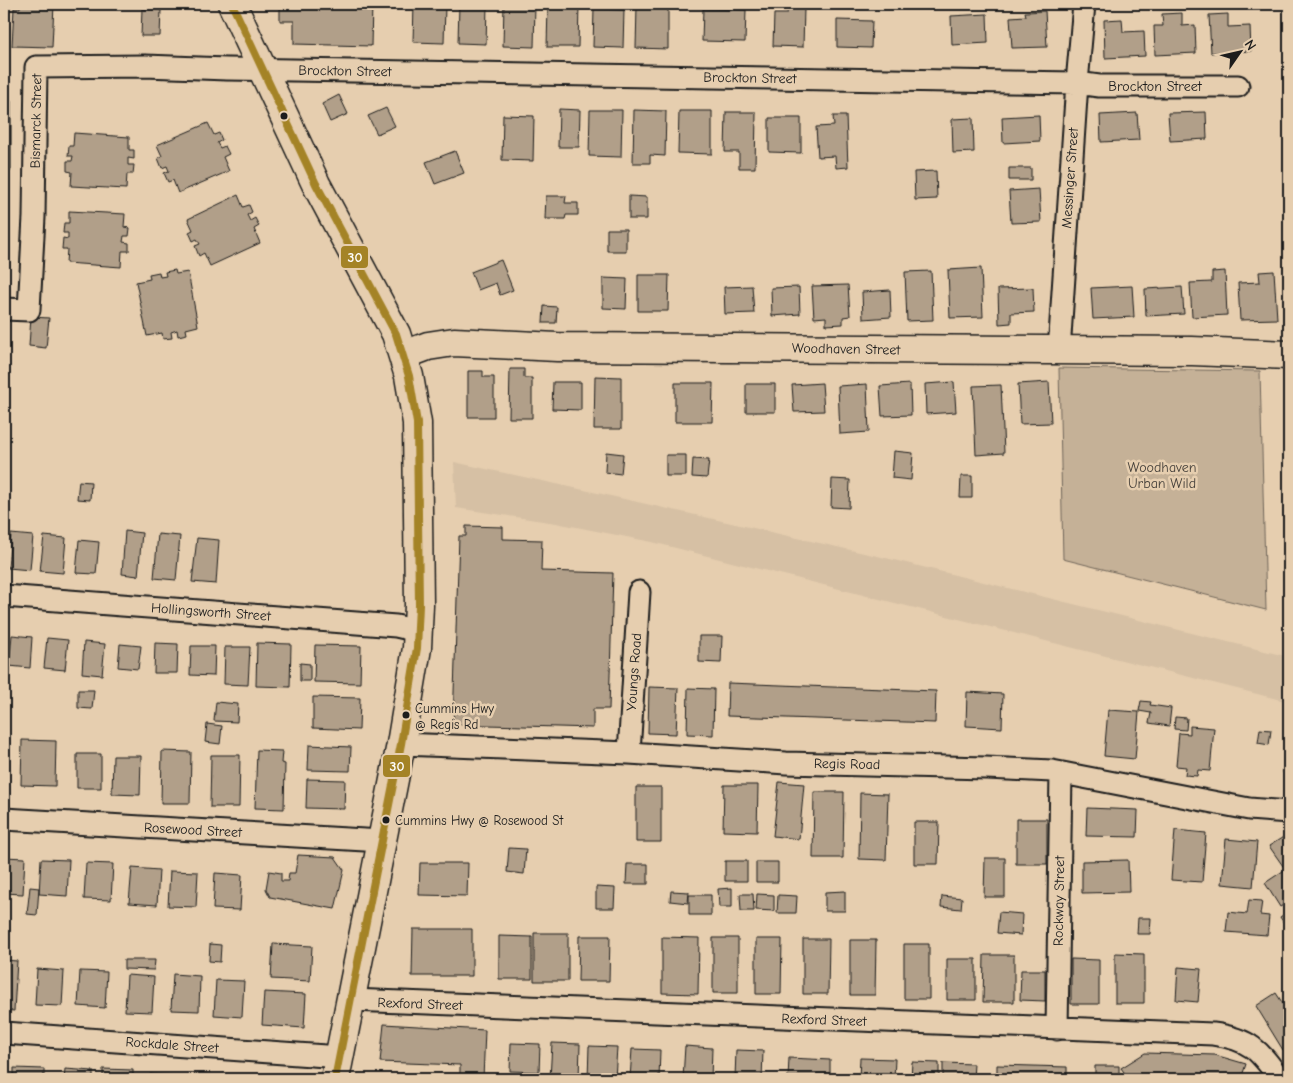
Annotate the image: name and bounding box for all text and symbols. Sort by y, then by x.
north arrow [1216,28,1266,78]
text: N [1241,36,1260,54]
street label: Brockton Street [298,62,393,80]
street label: Brockton Street [703,69,798,87]
street label: Bismarck Street [27,72,45,169]
street label: Brockton Street [1108,78,1203,95]
unlabelled marker [279,111,289,121]
street label: Messinger Street [1058,126,1082,229]
line badge: 30 [340,245,369,269]
text: 30 [348,249,362,266]
street label: Woodhaven Street [792,340,901,358]
park label: Woodhaven Urban Wild [1128,459,1196,492]
street label: Hollingsworth Street [150,599,273,625]
street label: Youngs Road [623,633,645,711]
place label: Cummins Hwy @ Regis Rd [415,701,494,732]
marker: Cummins Hwy @ Regis Rd [401,710,411,720]
line badge: 30 [382,754,411,778]
street label: Regis Road [814,755,880,773]
text: 30 [390,758,404,775]
place label: Cummins Hwy @ Rosewood St [395,813,564,828]
marker: Cummins Hwy @ Rosewood St [381,815,391,825]
street label: Rosewood Street [143,819,244,841]
street label: Rockway Street [1050,855,1068,946]
street label: Rexford Street [377,994,464,1014]
street label: Rexford Street [781,1010,868,1030]
street label: Rockdale Street [125,1033,220,1057]

